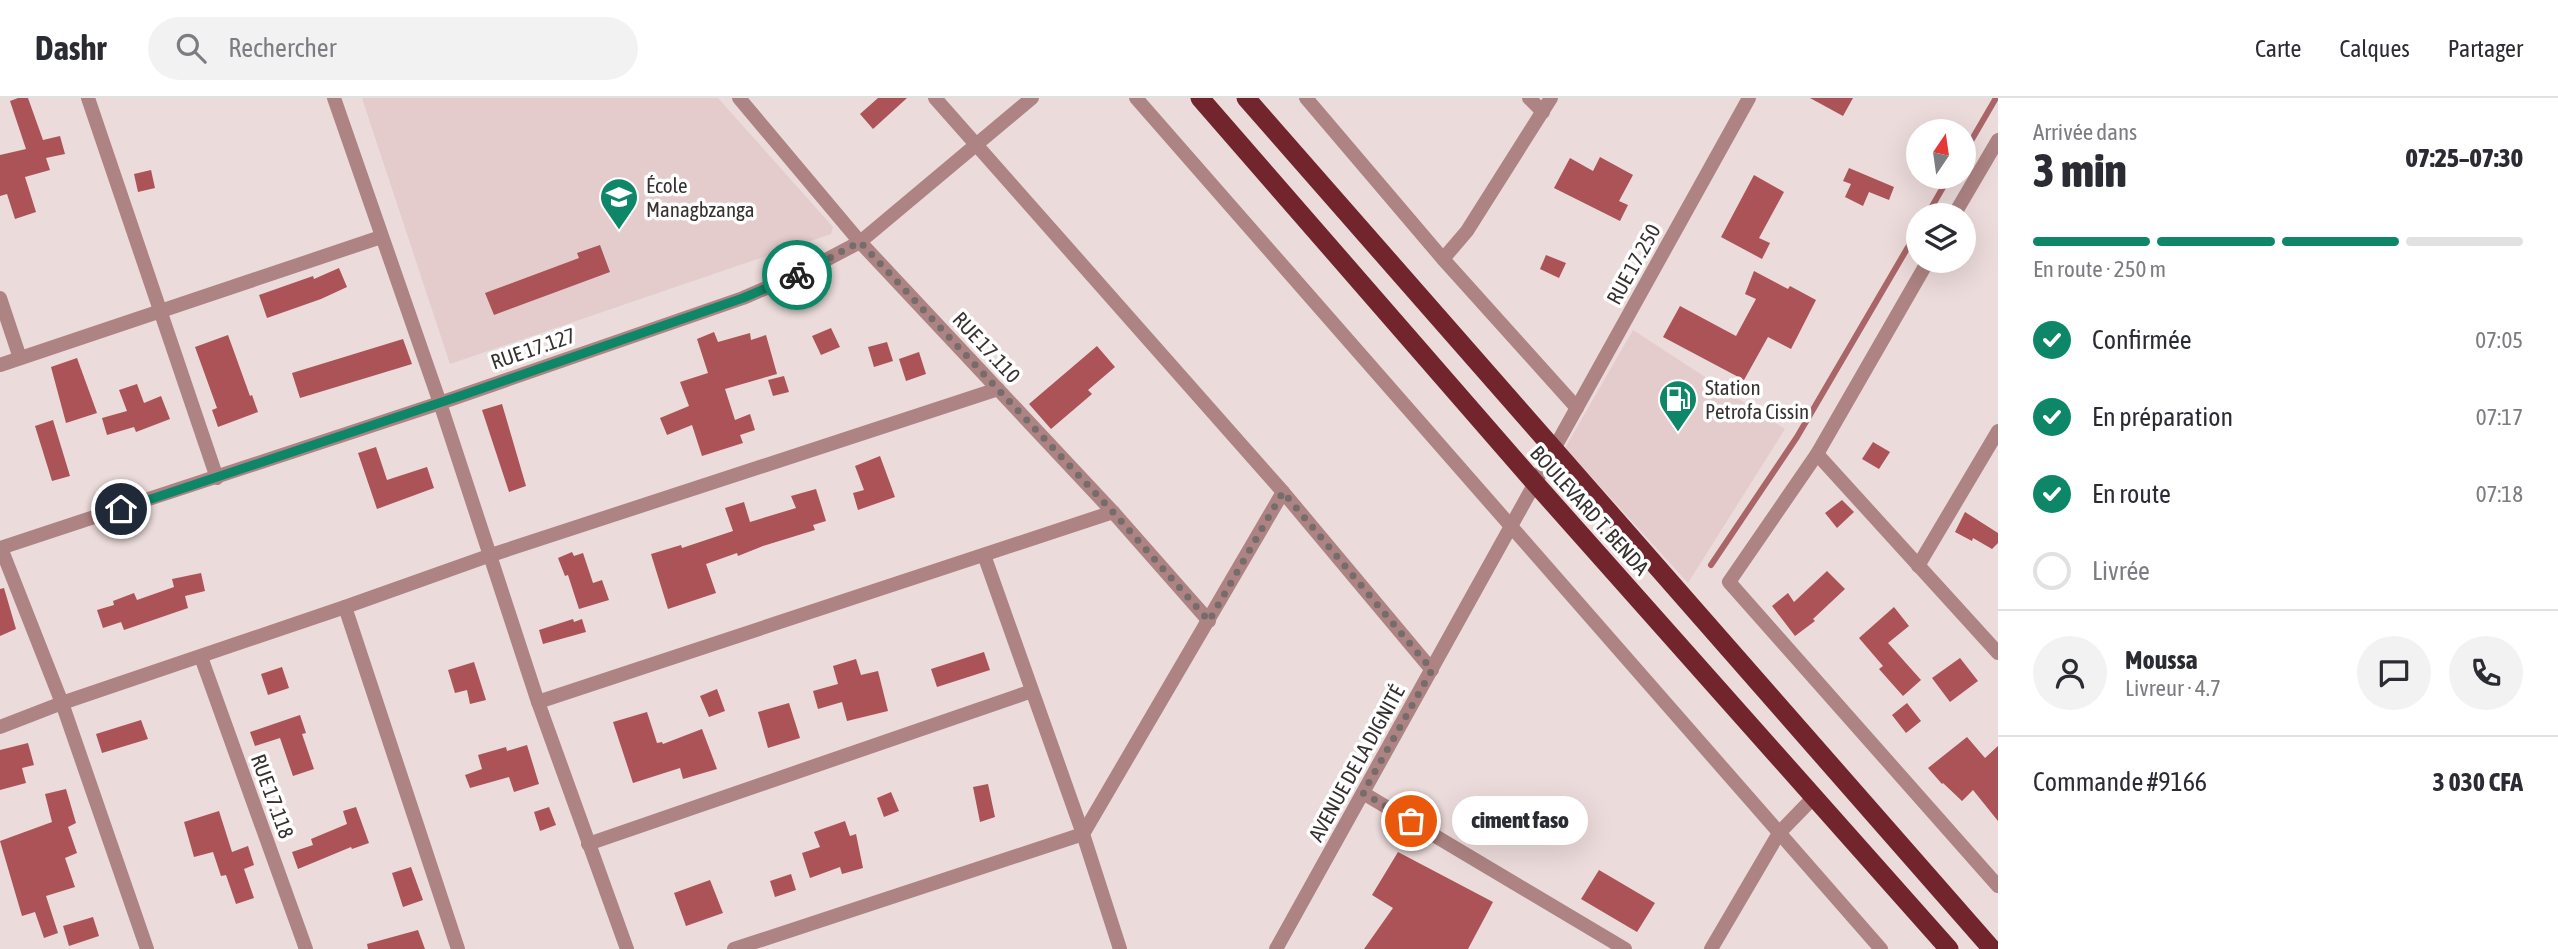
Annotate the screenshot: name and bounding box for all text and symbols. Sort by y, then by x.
search box [148,17,638,80]
text: Dashr [35,29,106,67]
icon: search [172,29,210,67]
text: Rechercher [228,33,336,63]
text: Carte [2255,35,2301,62]
text: Calques [2339,35,2410,62]
text: Partager [2448,35,2523,62]
north arrow [1906,119,1976,189]
map controls [1906,119,1976,273]
text: Arrivée dans [2033,119,2137,145]
text: 07:25–07:30 [2406,143,2523,173]
text: 3 min [2033,144,2127,197]
place label: École Managbzanga [646,173,754,221]
school or university icon: École Managbzanga [598,176,640,231]
button: layers [1906,203,1976,273]
street label: RUE 17.250 [1601,220,1665,308]
courier [762,240,832,310]
icon: bike [778,256,816,294]
text: En route · 250 m [2033,256,2166,282]
street label: RUE 17.110 [948,307,1026,387]
icon: check [2033,321,2071,359]
street label: RUE 17.127 [488,322,578,374]
text: Confirmée [2092,325,2192,355]
text: 07:05 [2475,327,2523,353]
place label: Station Petrofa Cissin [1705,375,1809,423]
fuel station icon: Station Petrofa Cissin [1657,378,1699,433]
icon: check [2033,398,2071,436]
text: En préparation [2092,402,2233,432]
text: 07:17 [2476,404,2523,430]
street label: BOULEVARD T. BENDA [1526,441,1655,580]
icon: check [2033,475,2071,513]
pin [91,479,151,539]
text: En route [2092,479,2171,509]
text: 07:18 [2476,481,2523,507]
icon: home [102,490,140,528]
text: Livrée [2092,556,2150,586]
button: person [2033,636,2107,710]
button: chat [2357,636,2431,710]
button: phone [2449,636,2523,710]
text: Moussa [2125,645,2198,675]
text: Livreur · 4.7 [2125,675,2221,701]
street label: AVENUE DE LA DIGNITÉ [1303,681,1409,845]
street label: RUE 17.118 [247,751,299,841]
text: Commande #9166 [2033,767,2207,797]
text: 3 030 CFA [2433,767,2523,797]
pin [1381,791,1441,851]
callout: ciment faso [1453,796,1590,846]
icon: bag [1392,802,1430,840]
text: ciment faso [1471,807,1569,833]

